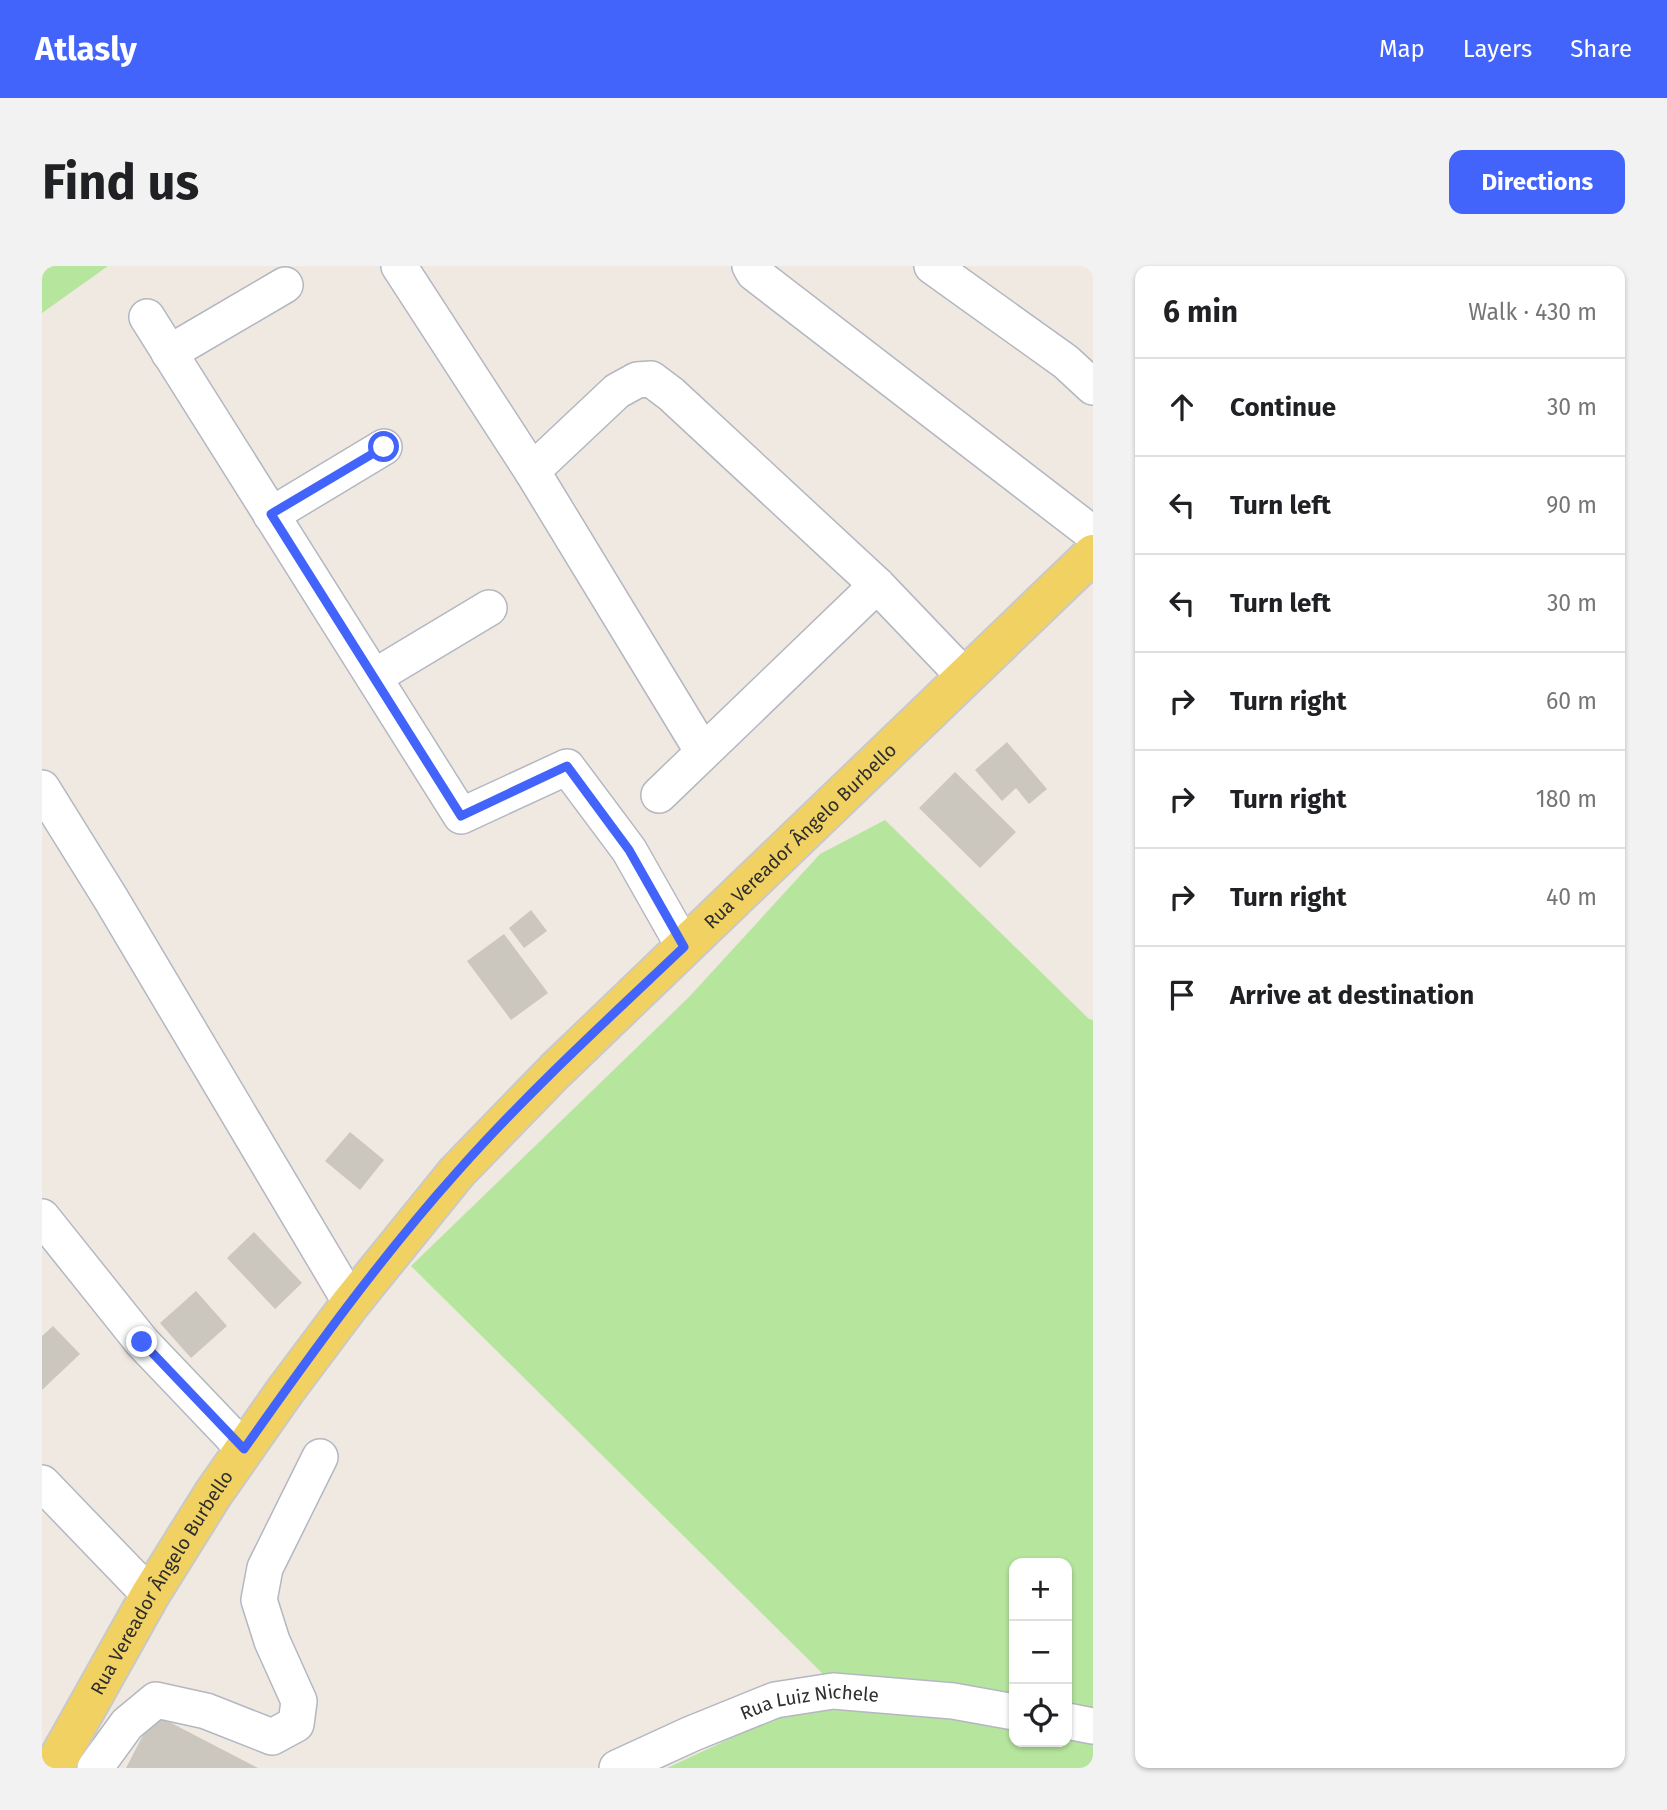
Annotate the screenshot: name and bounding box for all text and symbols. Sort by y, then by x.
text: Atlasly [35,29,137,69]
text: Map [1379,35,1425,63]
text: Layers [1463,35,1532,63]
text: Share [1570,35,1632,63]
button: Directions [1449,150,1625,214]
text: Find us [42,153,199,212]
text: 6 min [1163,294,1238,330]
text: Walk · 430 m [1468,298,1597,326]
icon: ahead [1163,388,1201,426]
text: Continue [1230,392,1336,423]
text: 30 m [1547,393,1597,421]
route start [368,431,399,462]
icon: left [1163,486,1201,524]
text: Turn left [1230,490,1331,521]
text: 90 m [1546,491,1597,519]
icon: left [1163,584,1201,622]
text: Turn left [1230,588,1331,619]
text: 30 m [1547,589,1597,617]
icon: right [1163,682,1201,720]
text: Turn right [1230,686,1347,717]
text: 60 m [1546,687,1597,715]
street label: Rua Vereador Ângelo Burbello [699,738,901,933]
icon: right [1163,780,1201,818]
text: Turn right [1230,784,1347,815]
text: 180 m [1536,785,1597,813]
icon: right [1163,878,1201,916]
text: Turn right [1230,882,1347,913]
text: 40 m [1546,883,1597,911]
icon: arrive [1163,976,1201,1014]
text: Arrive at destination [1230,980,1474,1011]
route end [126,1326,157,1357]
street label: Rua Vereador Ângelo Burbello [85,1466,238,1699]
map controls [1009,1558,1072,1747]
button: + [1009,1558,1072,1621]
button: − [1009,1621,1072,1684]
street label: Rua Luiz Nichele [736,1680,880,1725]
button: locate [1009,1684,1072,1747]

